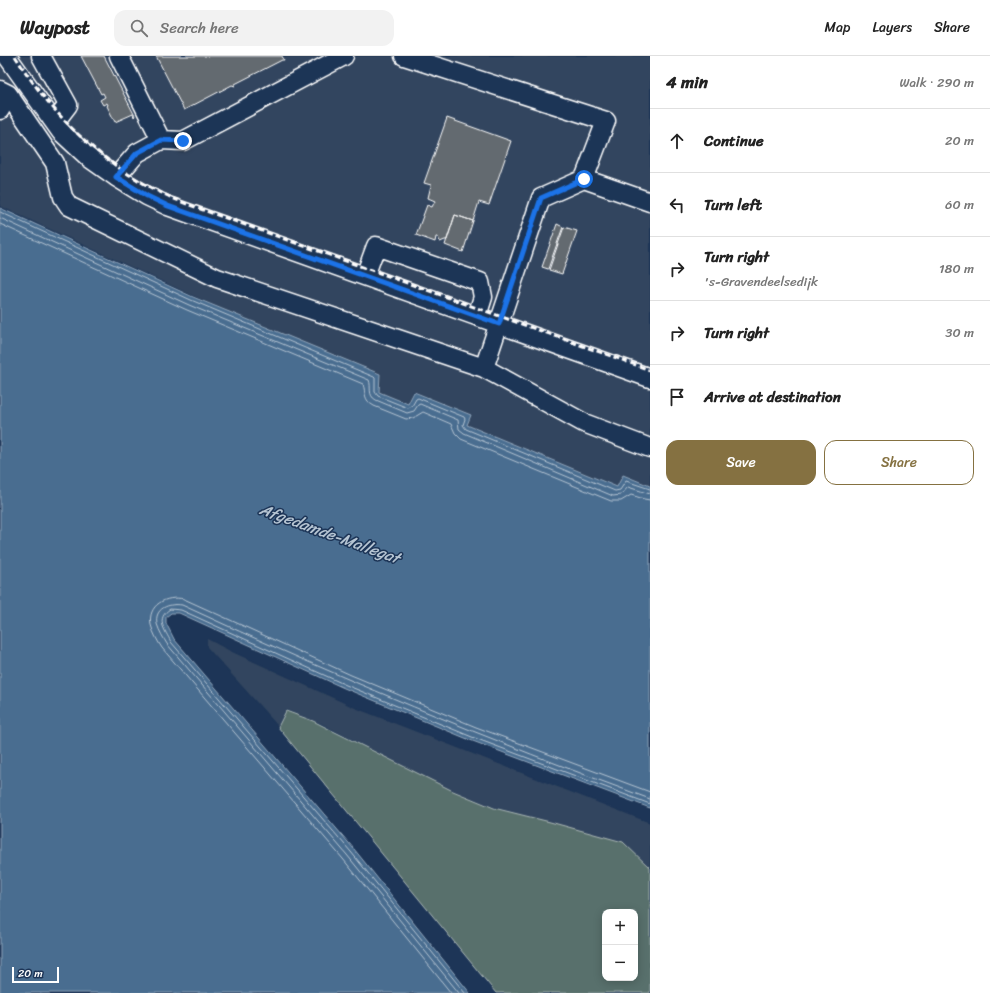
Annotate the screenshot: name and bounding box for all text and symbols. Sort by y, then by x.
search box [114,10,394,46]
text: Waypost [20,11,90,44]
text: Search here [160,15,239,41]
text: Map [825,15,850,40]
text: Layers [872,15,912,40]
text: Share [934,15,970,40]
icon: search [128,17,150,39]
text: 4 min [666,67,708,97]
text: Walk · 290 m [900,71,974,94]
text: Continue [704,128,764,154]
text: 20 m [945,129,974,152]
icon: ahead [666,130,688,152]
route end [174,132,192,150]
route start [575,170,593,188]
text: Turn left [704,192,762,218]
text: 60 m [945,193,974,216]
icon: left [666,194,688,216]
text: Turn right [704,244,769,270]
text: 180 m [939,257,974,280]
icon: right [666,258,688,280]
text: 's-Gravendeelsedijk [704,270,818,293]
text: Turn right [704,320,769,346]
text: 30 m [945,321,974,344]
icon: right [666,322,688,344]
text: Arrive at destination [704,384,841,410]
icon: arrive [666,386,688,408]
button: Save [666,440,816,485]
button: Share [824,440,974,485]
water label: Afgedamde-Mallegat [255,494,406,573]
map controls [602,909,638,981]
button: + [602,909,638,945]
button: − [602,945,638,981]
text: 20 m [18,964,43,983]
scale bar [12,965,59,984]

